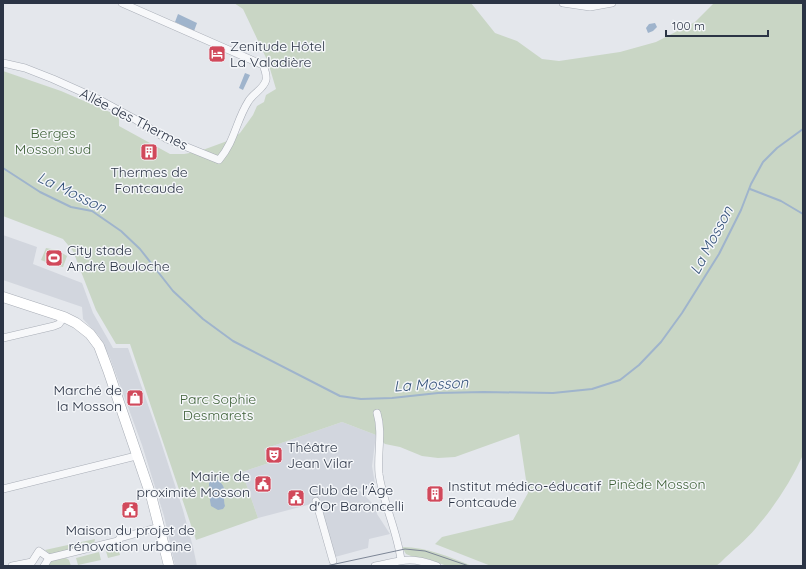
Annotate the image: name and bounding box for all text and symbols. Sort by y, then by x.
scale bar [666,12,768,38]
text: 100 m [672,18,705,33]
place label: Zenitude Hôtel La Valadière [230,37,325,71]
hotel icon: Zenitude Hôtel La Valadière [207,44,227,64]
street label: Allée des Thermes [77,84,191,154]
park label: Berges Mosson sud [15,124,91,158]
building icon: Thermes de Fontcaude [139,142,159,162]
place label: Thermes de Fontcaude [110,163,188,197]
water label: La Mosson [34,167,110,217]
water label: La Mosson [685,202,737,277]
place label: City stade André Bouloche [67,241,170,275]
sports icon: City stade André Bouloche [44,248,64,268]
water label: La Mosson [393,373,469,395]
place label: Marché de la Mosson [54,381,122,415]
shop icon: Marché de la Mosson [125,388,145,408]
park label: Parc Sophie Desmarets [180,390,256,424]
place label: Théâtre Jean Vilar [287,438,353,472]
theatre icon: Théâtre Jean Vilar [264,445,284,465]
place label: Mairie de proximité Mosson [136,467,250,501]
public building icon: Mairie de proximité Mosson [253,474,273,494]
park label: Pinède Mosson [608,475,706,493]
place label: Institut médico-éducatif Fontcaude [448,477,602,511]
place label: Club de l'Âge d'Or Baroncelli [309,481,404,515]
building icon: Institut médico-éducatif Fontcaude [425,484,445,504]
public building icon: Club de l'Âge d'Or Baroncelli [286,488,306,508]
public building icon: Maison du projet de rénovation urbaine [120,500,140,520]
place label: Maison du projet de rénovation urbaine [65,521,195,555]

